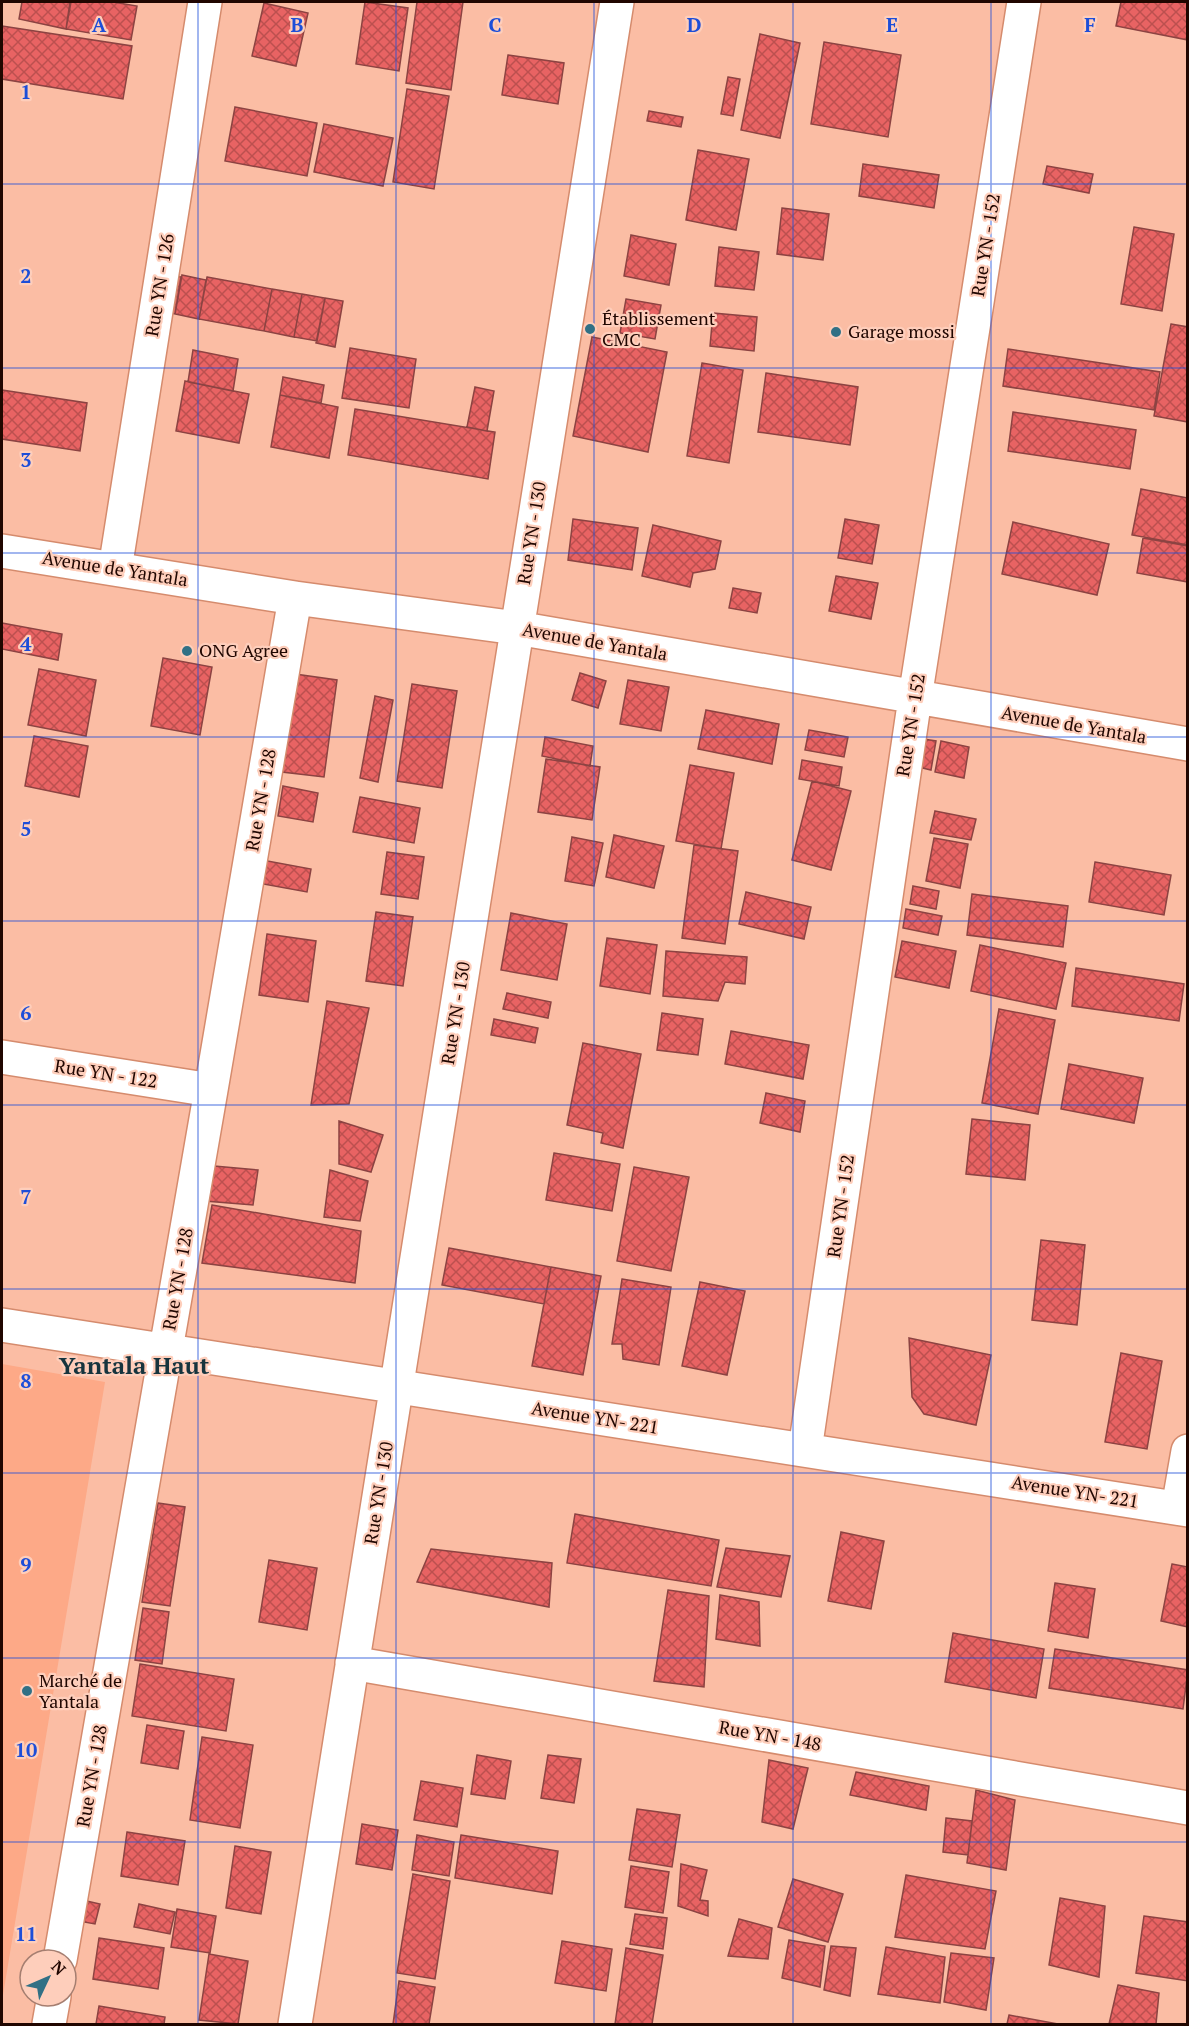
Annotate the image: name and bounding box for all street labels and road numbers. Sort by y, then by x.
street label: Rue YN - 152 [965,192,1005,298]
street label: Rue YN - 126 [139,231,179,338]
street label: Rue YN - 130 [511,480,551,586]
street label: Avenue de Yantala [41,545,190,591]
street label: Avenue de Yantala [521,616,670,666]
street label: Rue YN - 152 [890,672,930,778]
street label: Avenue de Yantala [1000,699,1149,749]
street label: Rue YN - 128 [239,747,281,853]
street label: Rue YN - 130 [435,960,475,1066]
street label: Rue YN - 122 [53,1053,159,1093]
street label: Rue YN - 152 [821,1153,859,1259]
street label: Rue YN - 128 [156,1226,198,1332]
street label: Avenue YN- 221 [530,1395,660,1439]
street label: Rue YN - 130 [358,1440,398,1546]
street label: Avenue YN- 221 [1010,1469,1140,1513]
street label: Rue YN - 148 [717,1714,823,1756]
street label: Rue YN - 128 [70,1723,112,1829]

